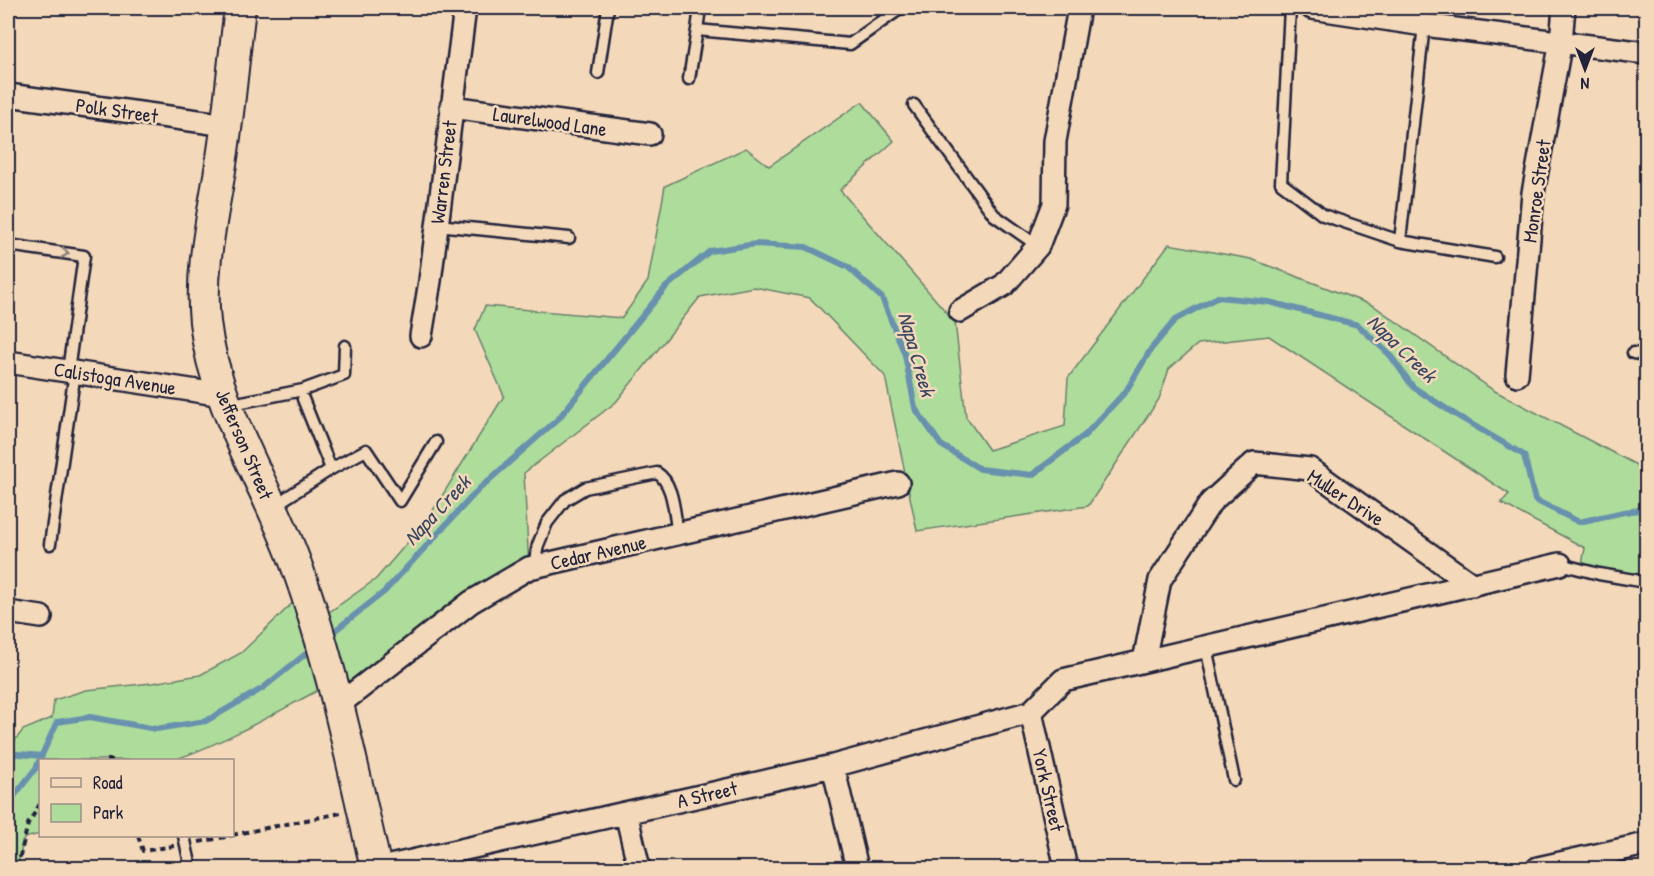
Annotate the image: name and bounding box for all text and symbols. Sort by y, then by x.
north arrow [1555,39,1615,99]
text: N [1580,73,1589,95]
street label: Polk Street [74,91,161,129]
street label: Laurelwood Lane [492,100,609,142]
street label: Warren Street [423,118,463,225]
street label: Monroe Street [1515,137,1557,244]
one-way arrow [61,247,70,259]
water label: Napa Creek [891,308,943,402]
water label: Napa Creek [1361,308,1445,390]
street label: Calistoga Avenue [52,355,178,401]
street label: Jefferson Street [210,385,281,504]
street label: Muller Drive [1302,462,1390,532]
water label: Napa Creek [397,467,479,552]
street label: Cedar Avenue [547,528,649,576]
street label: York Street [1026,746,1072,835]
legend [39,759,234,837]
text: Road [93,770,123,795]
street label: A Street [674,774,741,814]
text: Park [93,800,124,825]

